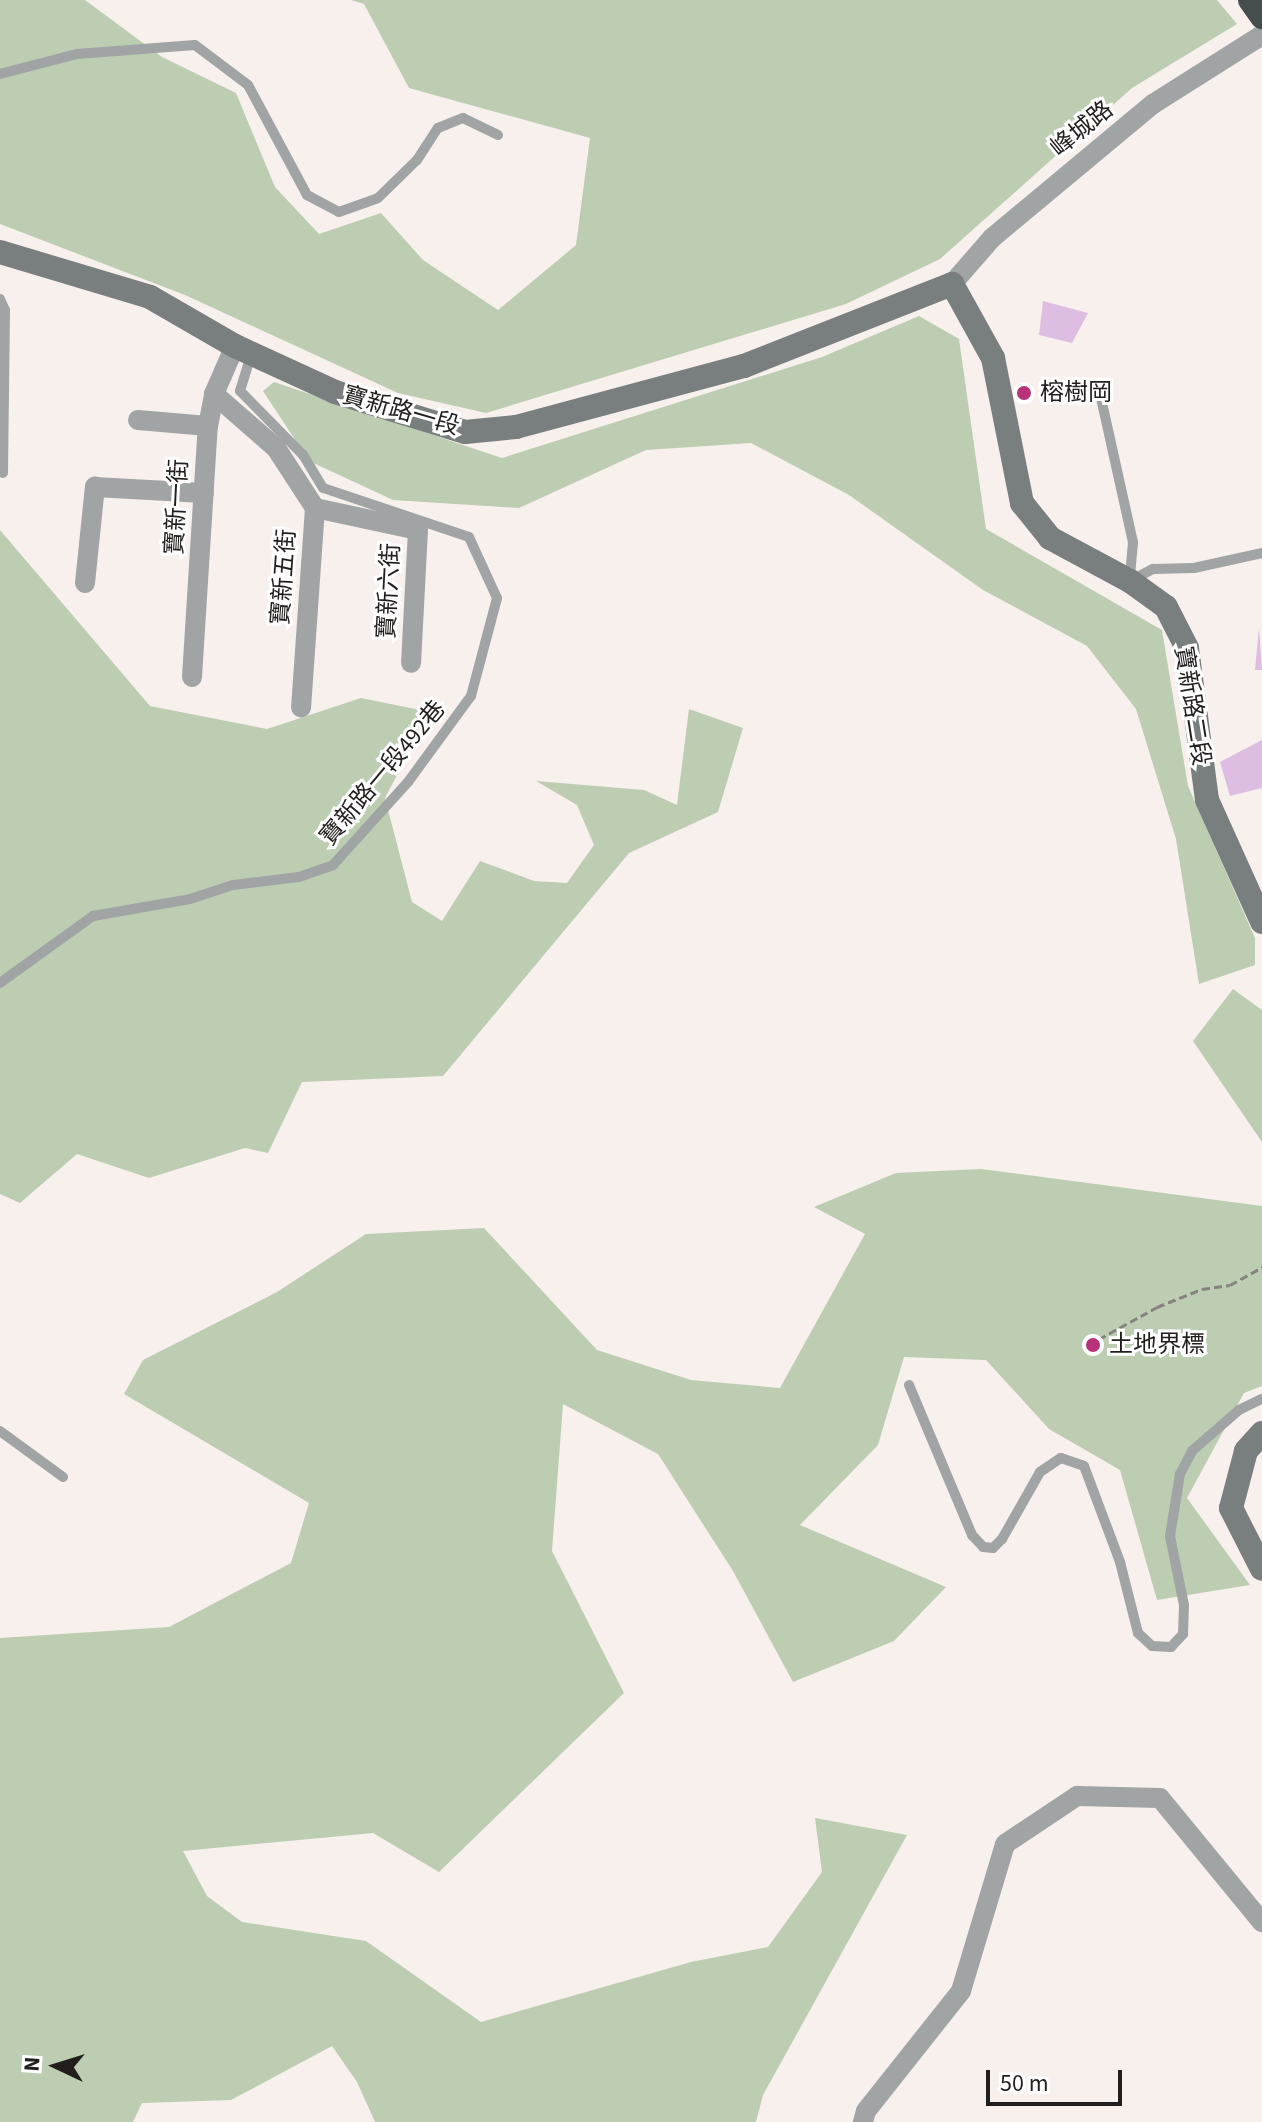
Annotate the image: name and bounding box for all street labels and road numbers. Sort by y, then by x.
street label: 峰城路 [1045,95,1119,163]
street label: 寶新路一段 [339,381,463,441]
street label: 寶新一街 [160,458,194,556]
street label: 寶新五街 [266,528,302,626]
street label: 寶新六街 [372,542,406,640]
street label: 寶新路二段 [1168,644,1216,768]
street label: 寶新路一段492巷 [314,695,452,851]

